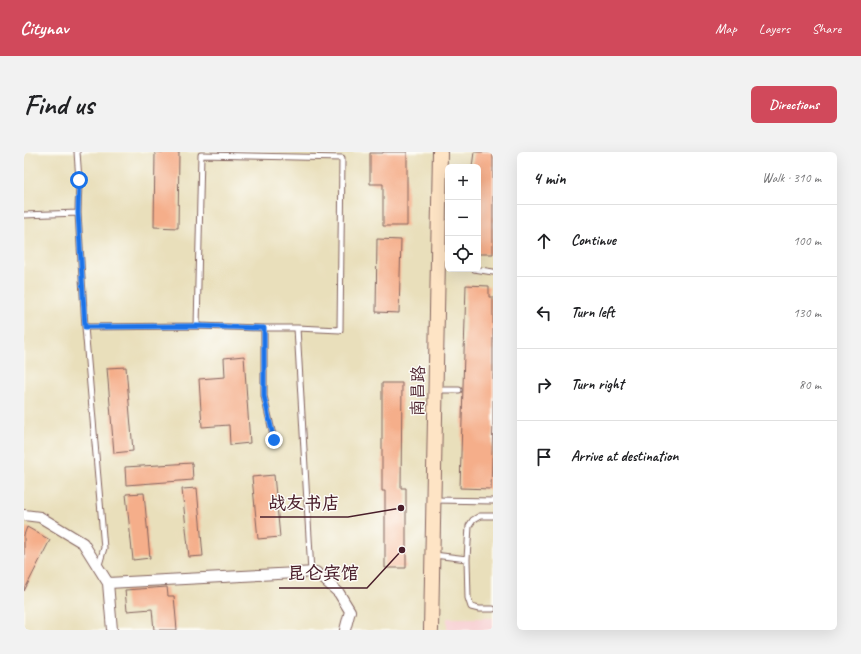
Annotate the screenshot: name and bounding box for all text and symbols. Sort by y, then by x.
text: Citynav [20,16,68,40]
text: Map [715,20,737,37]
text: Layers [759,20,790,37]
text: Share [812,20,841,37]
button: Directions [751,86,837,123]
text: Find us [24,87,94,122]
map controls [445,164,481,272]
button: + [445,164,481,200]
text: 4 min [533,168,566,189]
text: Walk · 310 m [762,170,821,186]
route start [70,171,88,189]
button: − [445,200,481,236]
icon: ahead [533,230,555,252]
text: Continue [571,231,616,250]
text: 100 m [793,233,821,249]
button: locate [445,236,481,272]
icon: left [533,302,555,324]
text: Turn left [571,303,614,322]
text: 130 m [793,305,821,321]
street label: 南昌路 [407,365,429,417]
icon: right [533,374,555,396]
text: Turn right [571,375,624,394]
text: 80 m [799,377,821,393]
route end [265,431,283,449]
icon: arrive [533,446,555,468]
text: Arrive at destination [571,447,678,466]
callout: 战友书店 [260,487,348,517]
text: 战友书店 [268,492,340,514]
callout: 昆仑宾馆 [279,558,367,588]
text: 昆仑宾馆 [287,562,359,584]

